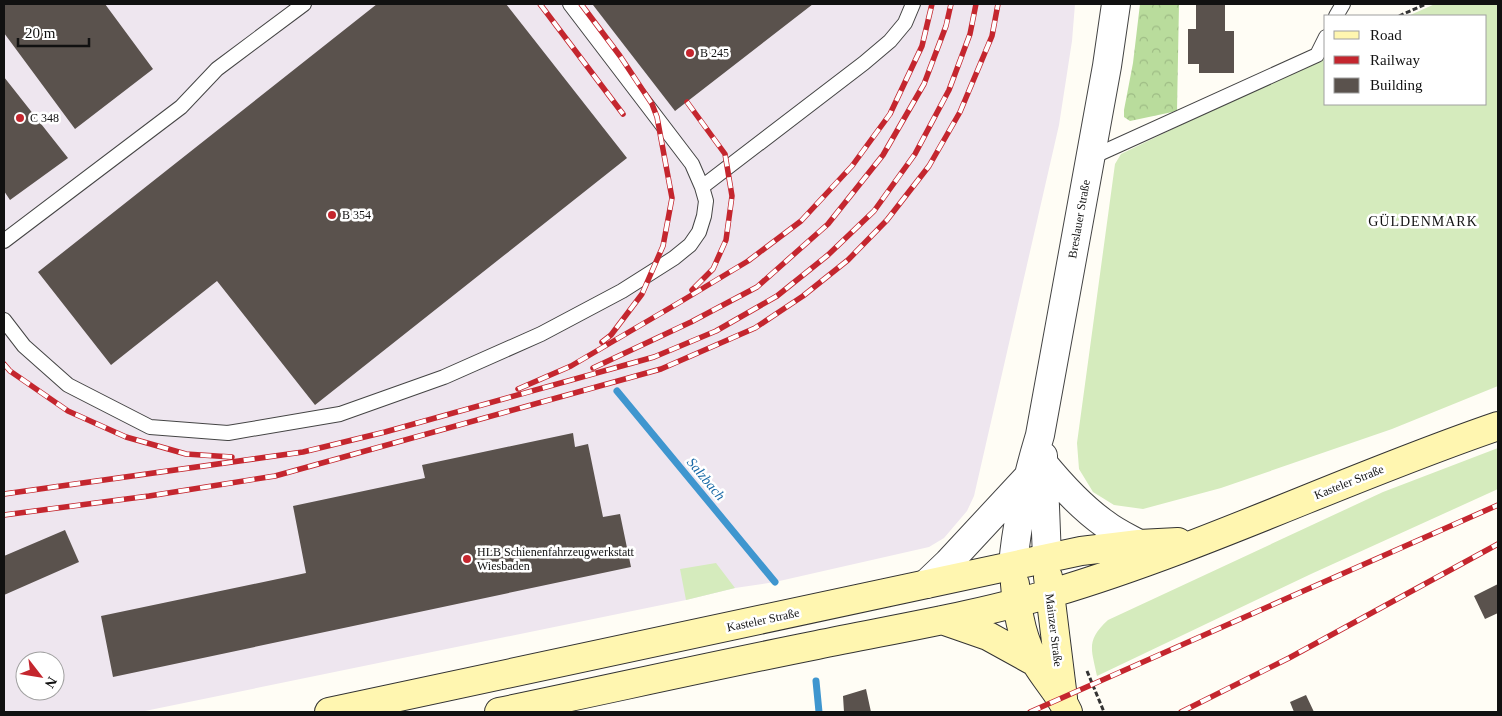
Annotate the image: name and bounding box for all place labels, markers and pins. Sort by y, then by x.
place label: B 245 [700,46,729,60]
marker: B 245 [684,47,696,59]
place label: C 348 [30,111,59,125]
marker: C 348 [14,112,26,124]
place label: B 354 [342,208,371,222]
marker: B 354 [326,209,338,221]
place label: HLB Schienenfahrzeugwerkstatt Wiesbaden [477,545,635,573]
marker: HLB Schienenfahrzeugwerkstatt Wiesbaden [461,553,473,565]

